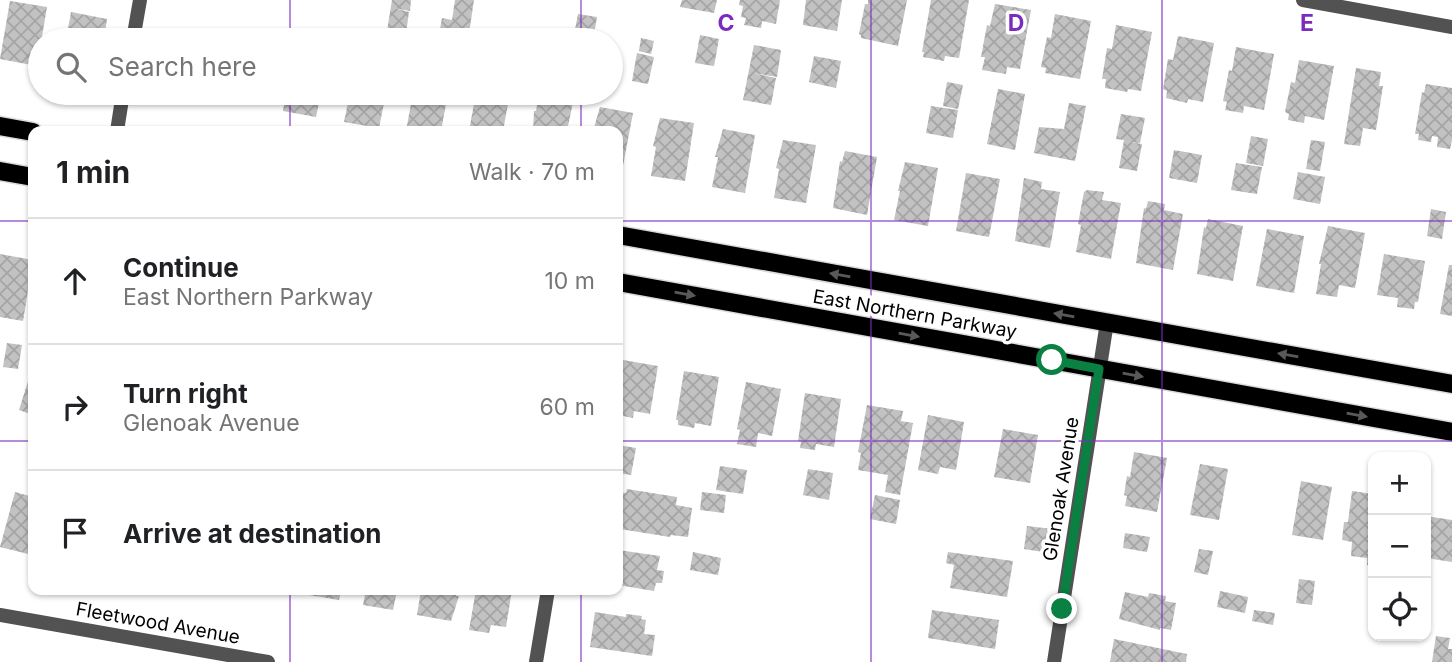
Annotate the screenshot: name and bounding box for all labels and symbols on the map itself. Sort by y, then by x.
text: C [717,9,735,37]
text: D [1008,9,1024,37]
text: E [1300,9,1314,37]
one-way arrow [829,269,851,280]
street label: East Northern Parkway [811,285,1019,343]
one-way arrow [674,289,696,300]
one-way arrow [1053,309,1075,320]
one-way arrow [898,330,920,341]
route start [1036,344,1067,375]
one-way arrow [1277,349,1299,360]
one-way arrow [1122,370,1144,381]
one-way arrow [1346,410,1368,421]
street label: Glenoak Avenue [1038,415,1084,563]
route end [1046,593,1077,624]
street label: Fleetwood Avenue [74,597,242,649]

